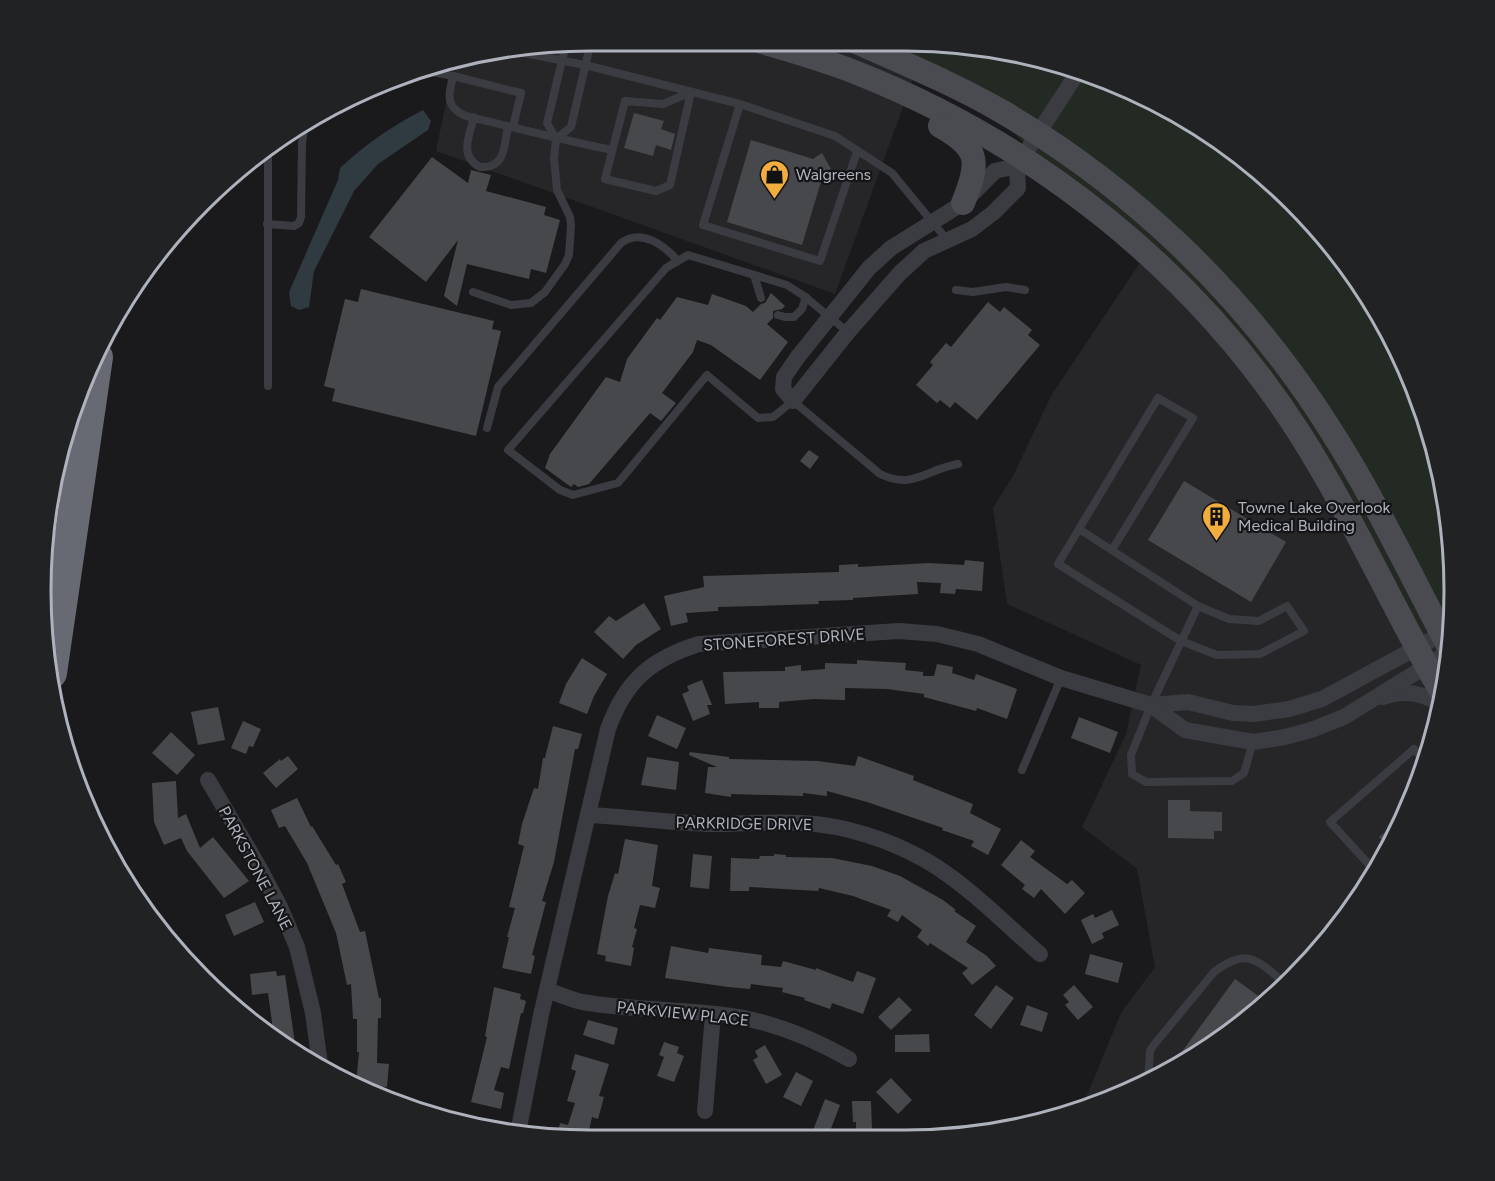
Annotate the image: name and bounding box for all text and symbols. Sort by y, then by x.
shop icon: Walgreens [759,158,791,200]
place label: Walgreens [796,165,871,184]
place label: Towne Lake Overlook Medical Building [1238,498,1391,535]
building icon: Towne Lake Overlook Medical Building [1201,500,1233,542]
street label: STONEFOREST DRIVE [703,624,866,655]
street label: PARKSTONE LANE [215,803,296,934]
street label: PARKRIDGE DRIVE [675,813,813,834]
street label: PARKVIEW PLACE [616,997,750,1030]

